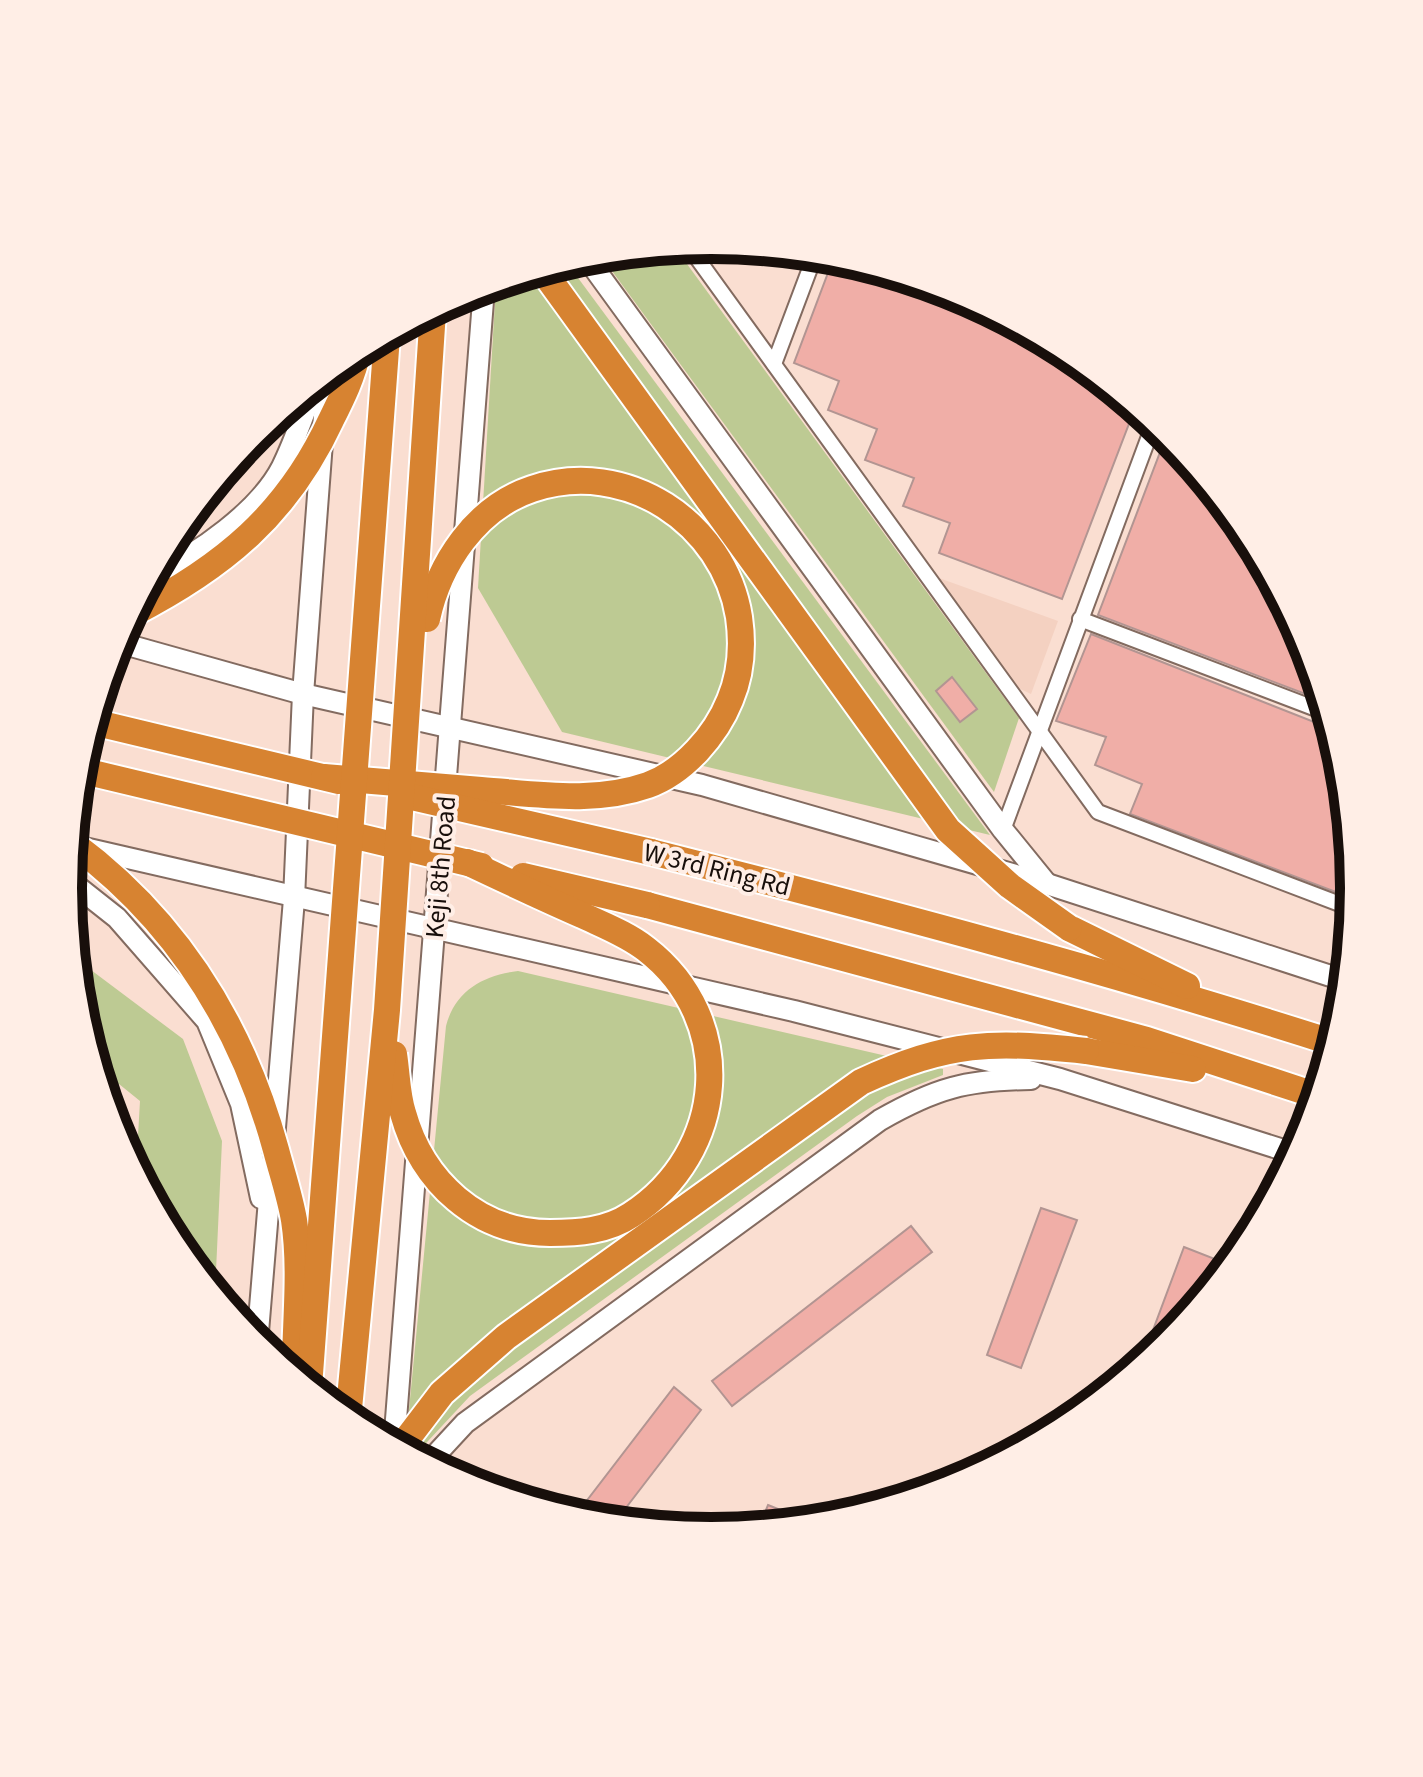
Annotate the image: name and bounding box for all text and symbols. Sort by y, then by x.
street label: Keji 8th Road [416,794,465,940]
street label: W 3rd Ring Rd [640,833,794,906]

